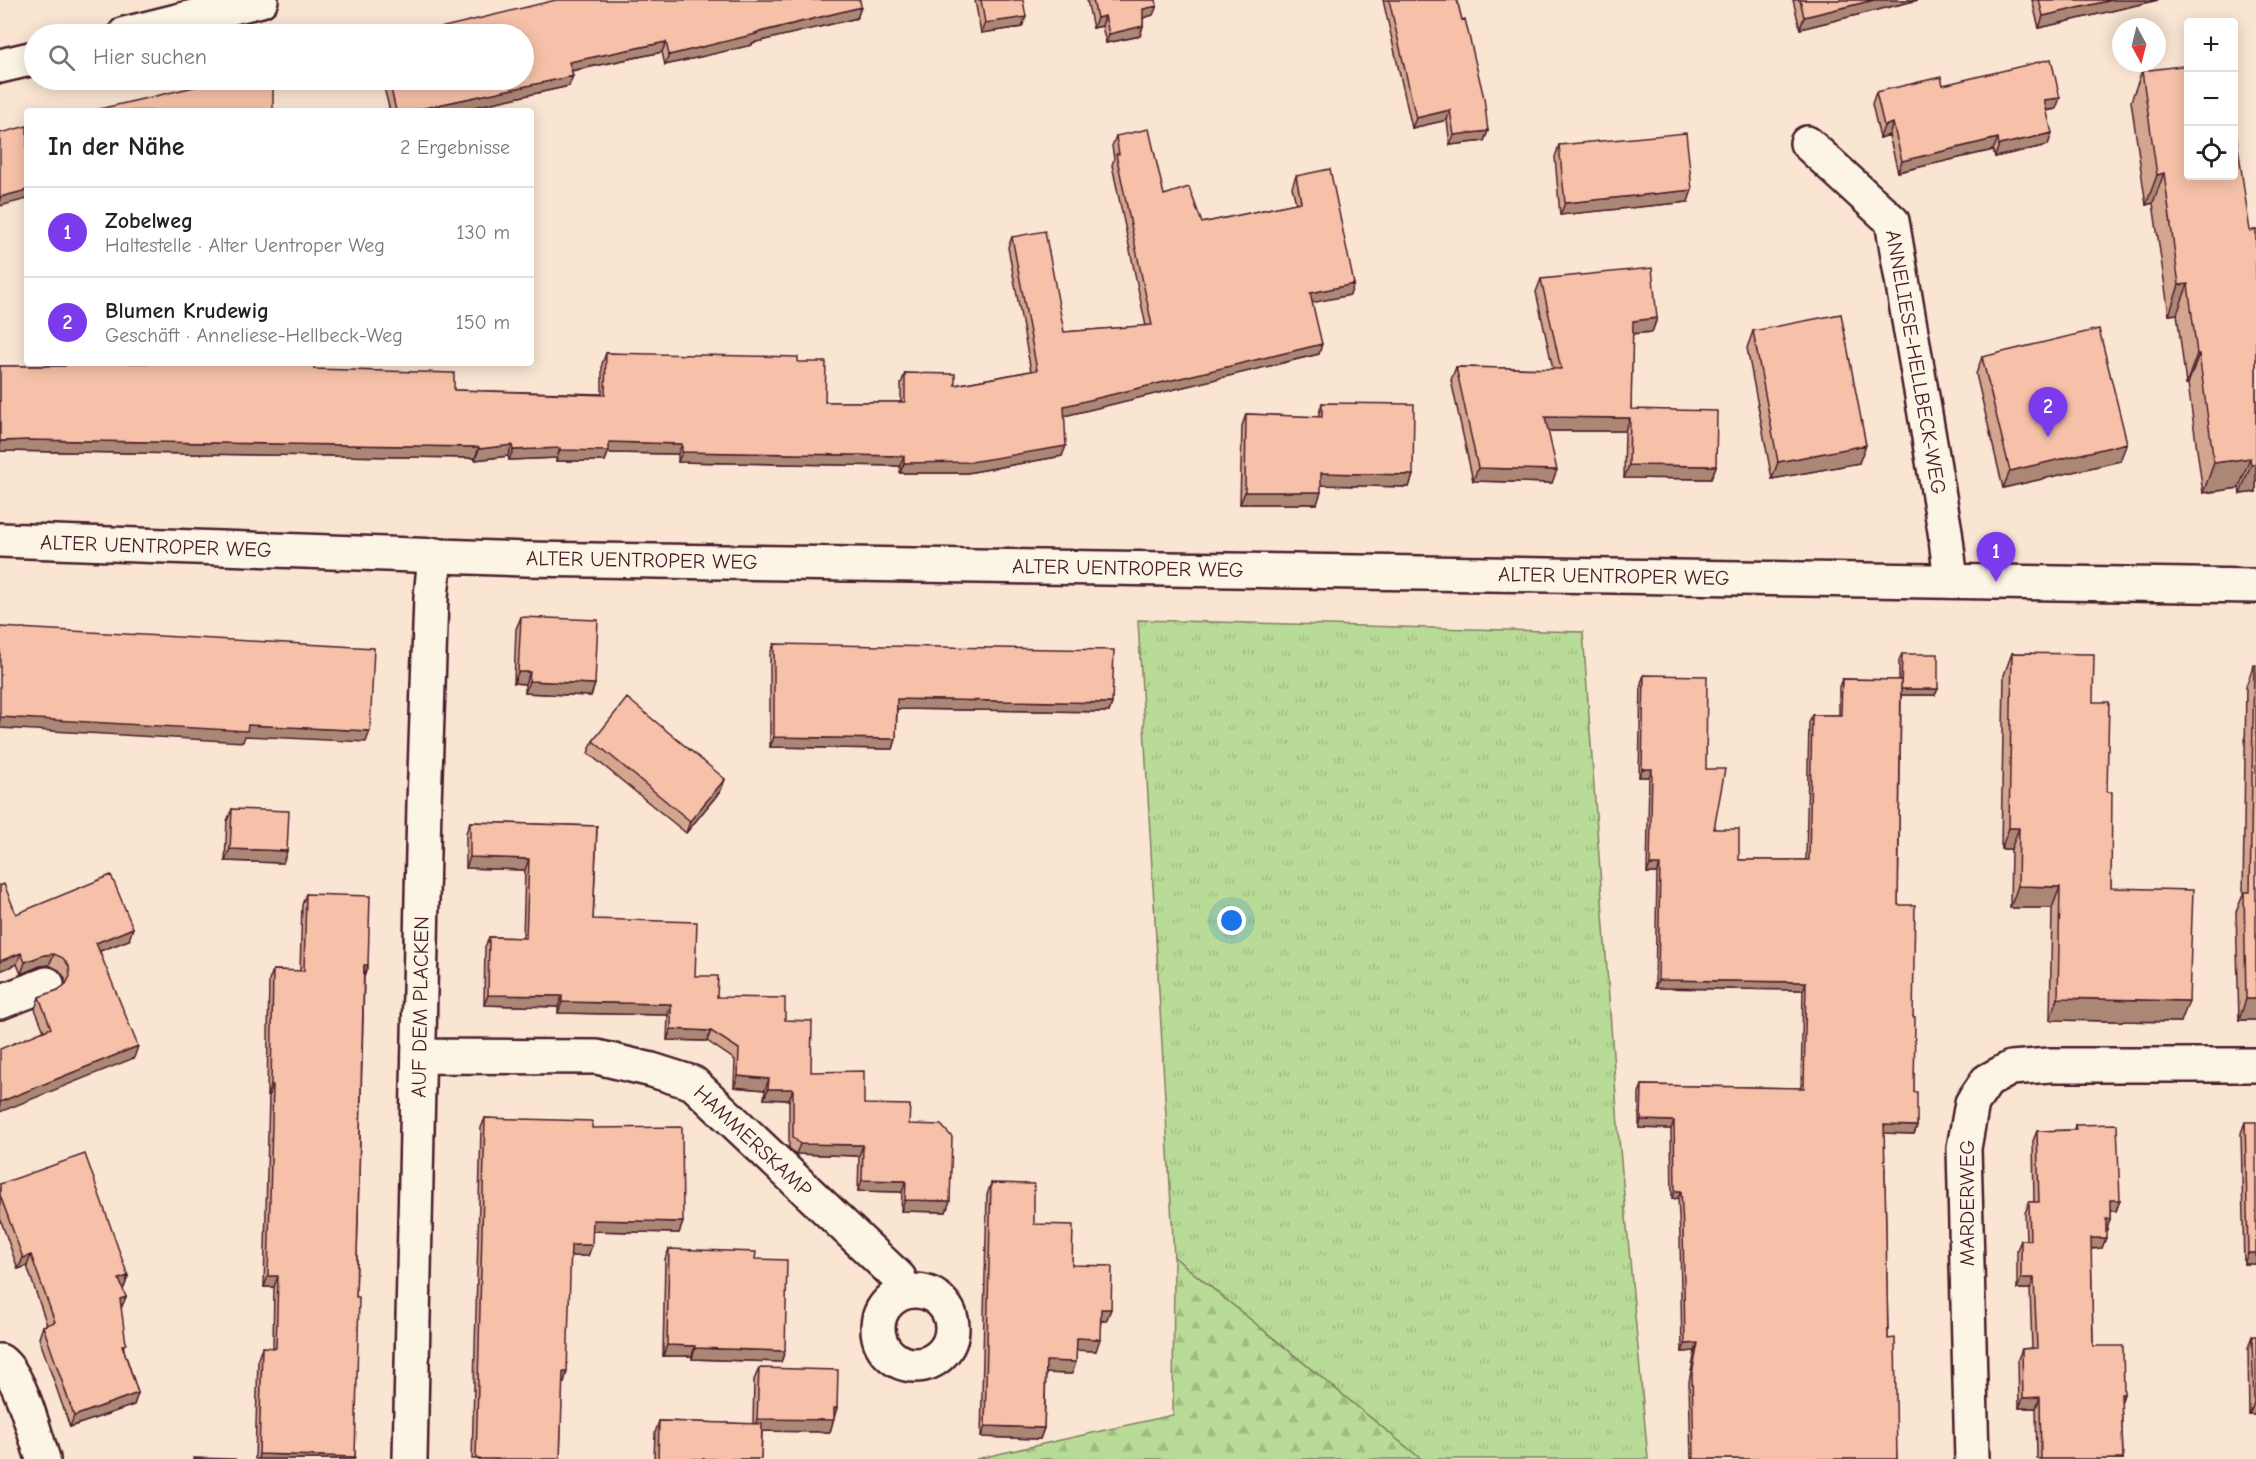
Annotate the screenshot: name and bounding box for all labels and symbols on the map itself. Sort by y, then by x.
north arrow [2112,18,2166,72]
street label: ANNELIESE-HELLBECK-WEG [1881,228,1951,496]
pin: 2 [2028,388,2068,437]
street label: ALTER UENTROPER WEG [40,530,272,562]
pin: 1 [1976,532,2016,582]
street label: ALTER UENTROPER WEG [526,546,758,574]
street label: ALTER UENTROPER WEG [1012,554,1244,582]
street label: ALTER UENTROPER WEG [1498,562,1730,590]
your location [1217,906,1246,935]
street label: AUF DEM PLACKEN [406,916,434,1098]
street label: HAMMERSKAMP [689,1080,817,1202]
street label: MARDERWEG [1955,1140,1979,1266]

